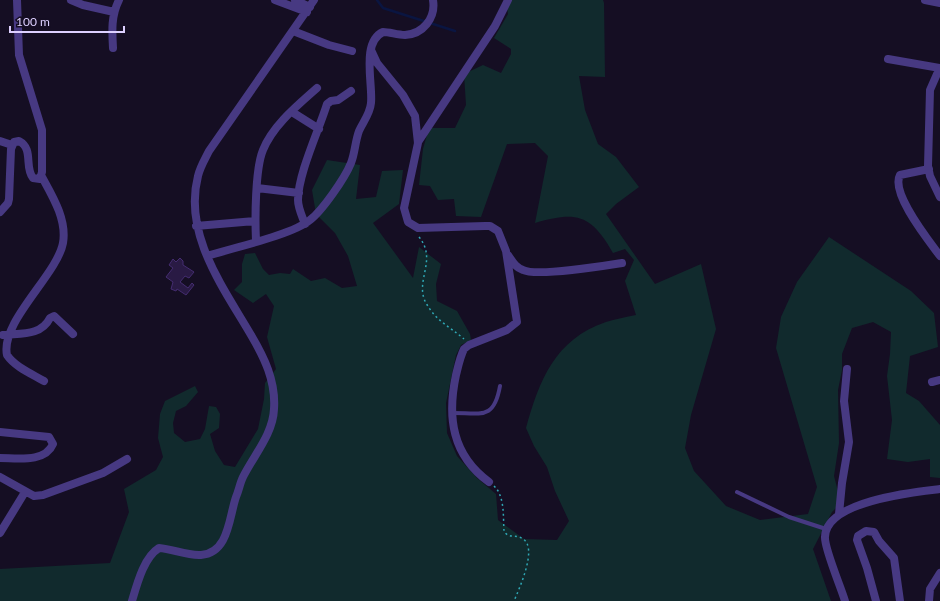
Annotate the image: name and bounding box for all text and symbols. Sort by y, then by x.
scale bar [10,8,124,34]
text: 100 m [16,14,50,29]

